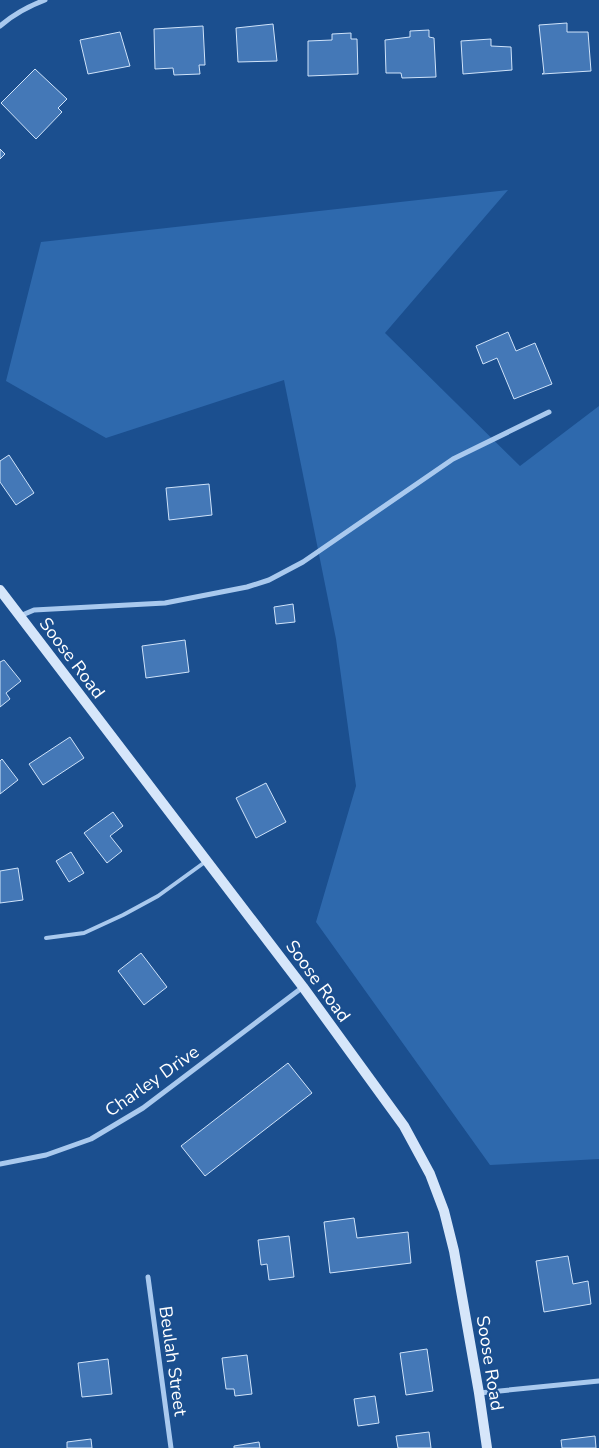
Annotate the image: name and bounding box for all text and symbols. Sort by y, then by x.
street label: Soose Road [34,613,110,703]
street label: Soose Road [280,935,356,1027]
street label: Charley Drive [100,1040,204,1122]
street label: Beulah Street [153,1305,193,1418]
street label: Soose Road [471,1314,509,1412]

